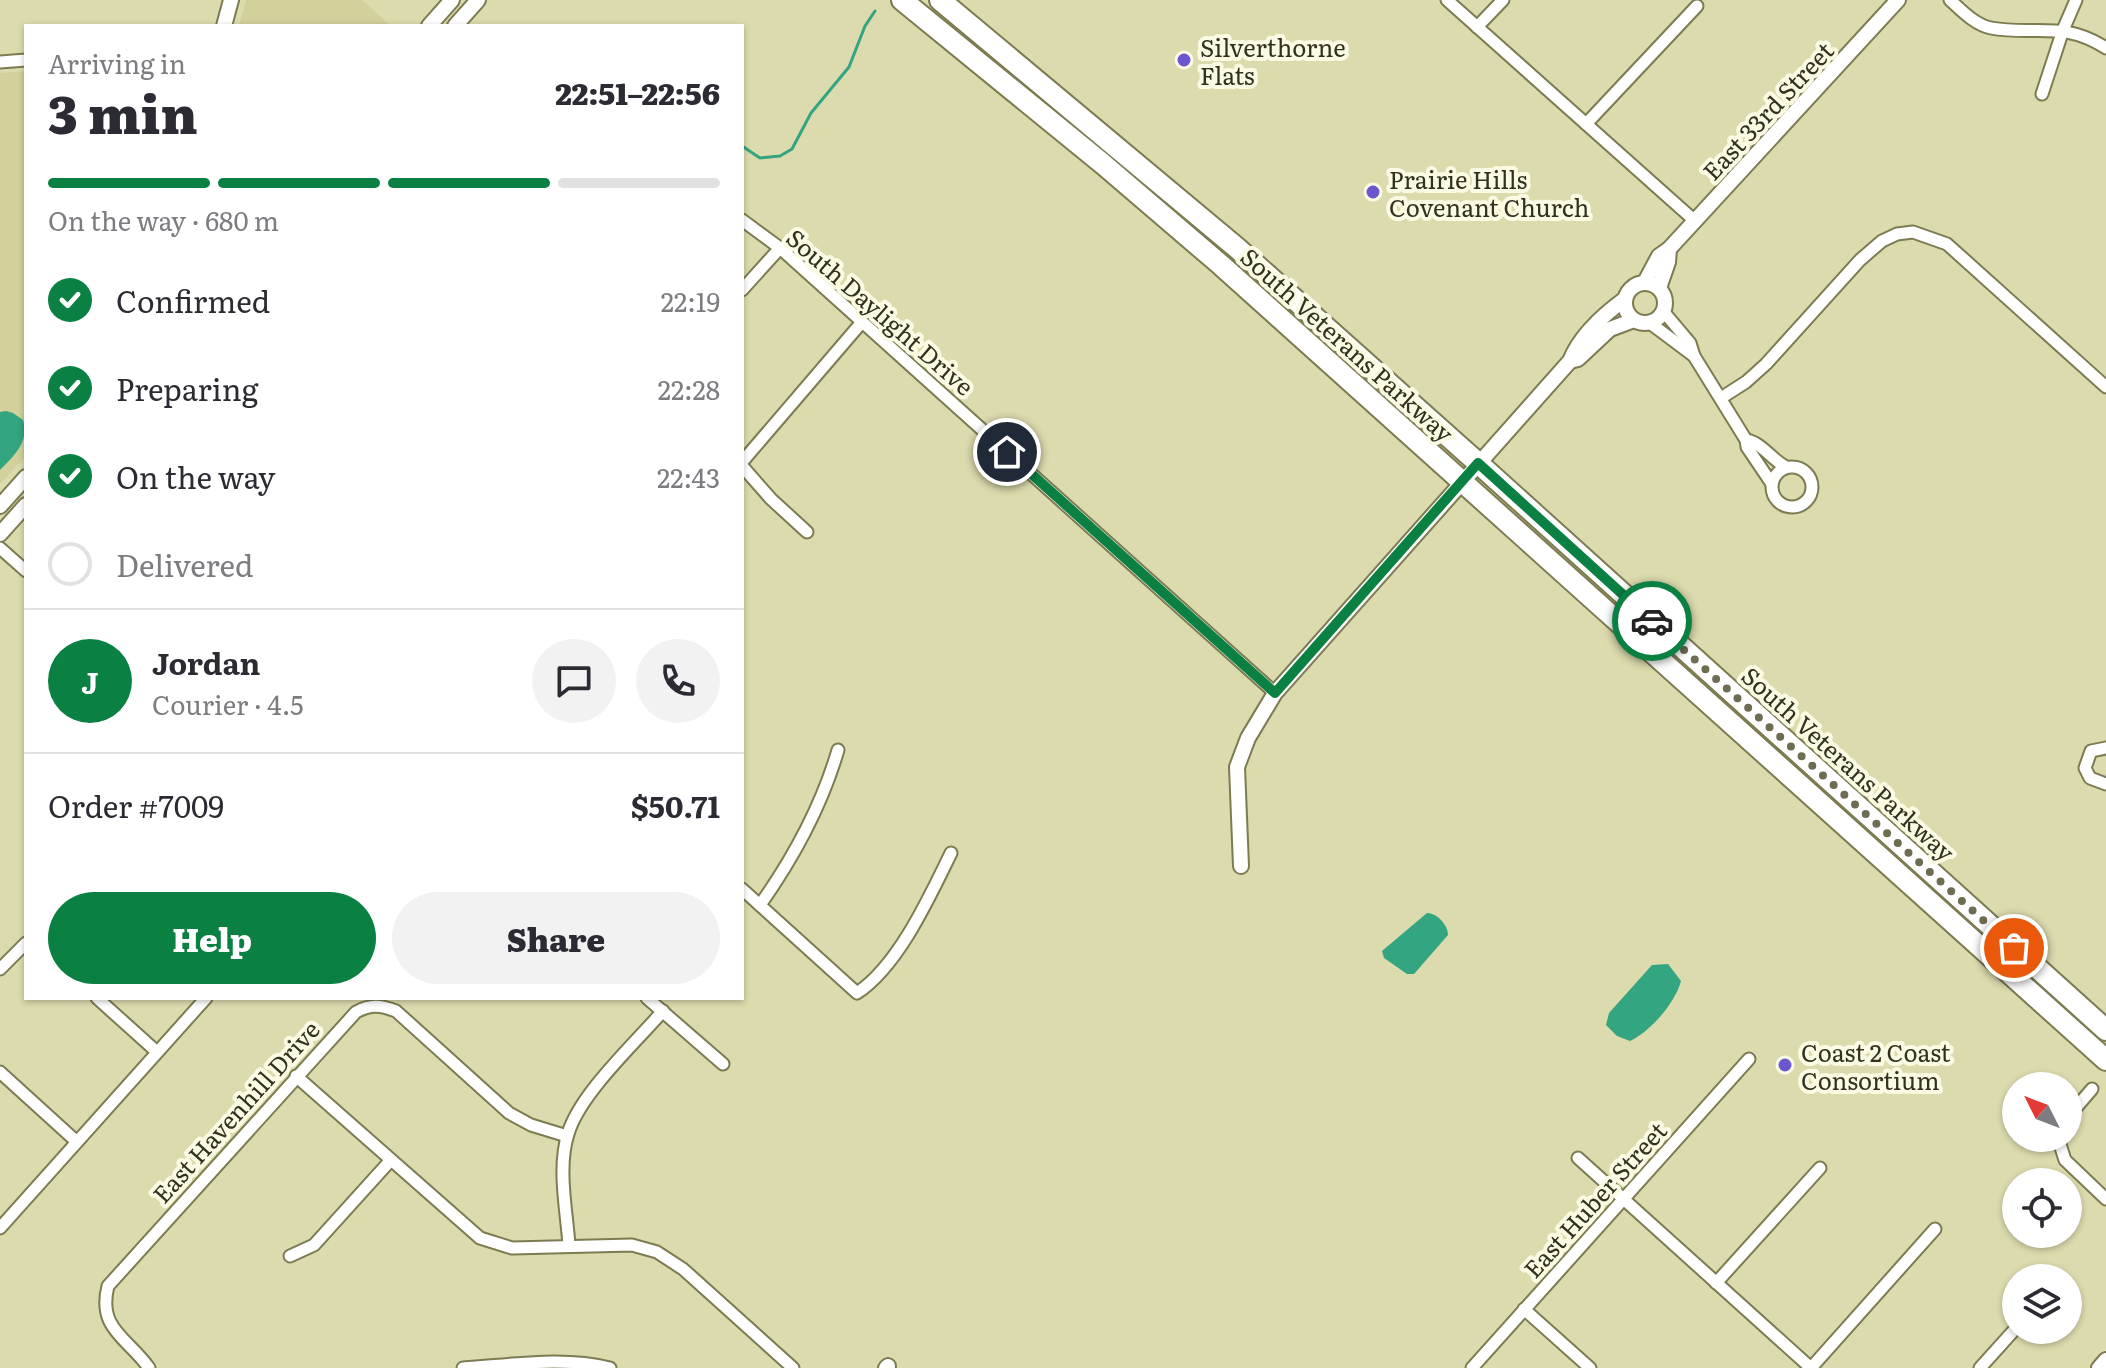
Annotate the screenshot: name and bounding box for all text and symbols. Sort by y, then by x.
place label: Silverthorne Flats [1200,29,1346,92]
street label: East 33rd Street [1694,33,1841,187]
text: Arriving in [48,43,186,82]
marker: Silverthorne Flats [1175,51,1193,69]
text: 22:51–22:56 [555,70,720,114]
text: 3 min [48,73,198,150]
place label: Prairie Hills Covenant Church [1389,161,1590,224]
marker: Prairie Hills Covenant Church [1364,183,1382,201]
text: On the way · 680 m [48,200,279,239]
street label: South Daylight Drive [780,220,982,402]
street label: South Veterans Parkway [1234,239,1462,449]
icon: check [48,278,92,322]
text: Confirmed [116,278,270,322]
text: 22:19 [661,281,720,320]
icon: check [48,366,92,410]
text: Preparing [116,366,258,410]
text: 22:28 [658,369,720,408]
pin [973,418,1041,486]
icon: home [985,430,1029,474]
icon: check [48,454,92,498]
text: On the way [116,454,275,498]
text: 22:43 [657,457,720,496]
text: Delivered [116,542,253,586]
courier [1612,581,1692,661]
icon: car [1630,599,1674,643]
button: chat [532,639,616,723]
button: phone [636,639,720,723]
text: Jordan [152,640,260,684]
street label: South Veterans Parkway [1735,658,1963,868]
text: J [81,659,99,703]
text: Courier · 4.5 [152,684,304,723]
text: Order #7009 [48,783,224,827]
text: $50.71 [631,783,720,827]
button: Help [48,892,376,984]
button: Share [392,892,720,984]
pin [1980,914,2048,982]
icon: bag [1992,926,2036,970]
street label: East Havenhill Drive [143,1012,327,1210]
place label: Coast 2 Coast Consortium [1801,1034,1951,1097]
marker: Coast 2 Coast Consortium [1776,1056,1794,1074]
north arrow [2002,1072,2082,1152]
map controls [2002,1072,2082,1344]
street label: East Huber Street [1514,1113,1674,1285]
button: locate [2002,1168,2082,1248]
button: layers [2002,1264,2082,1344]

